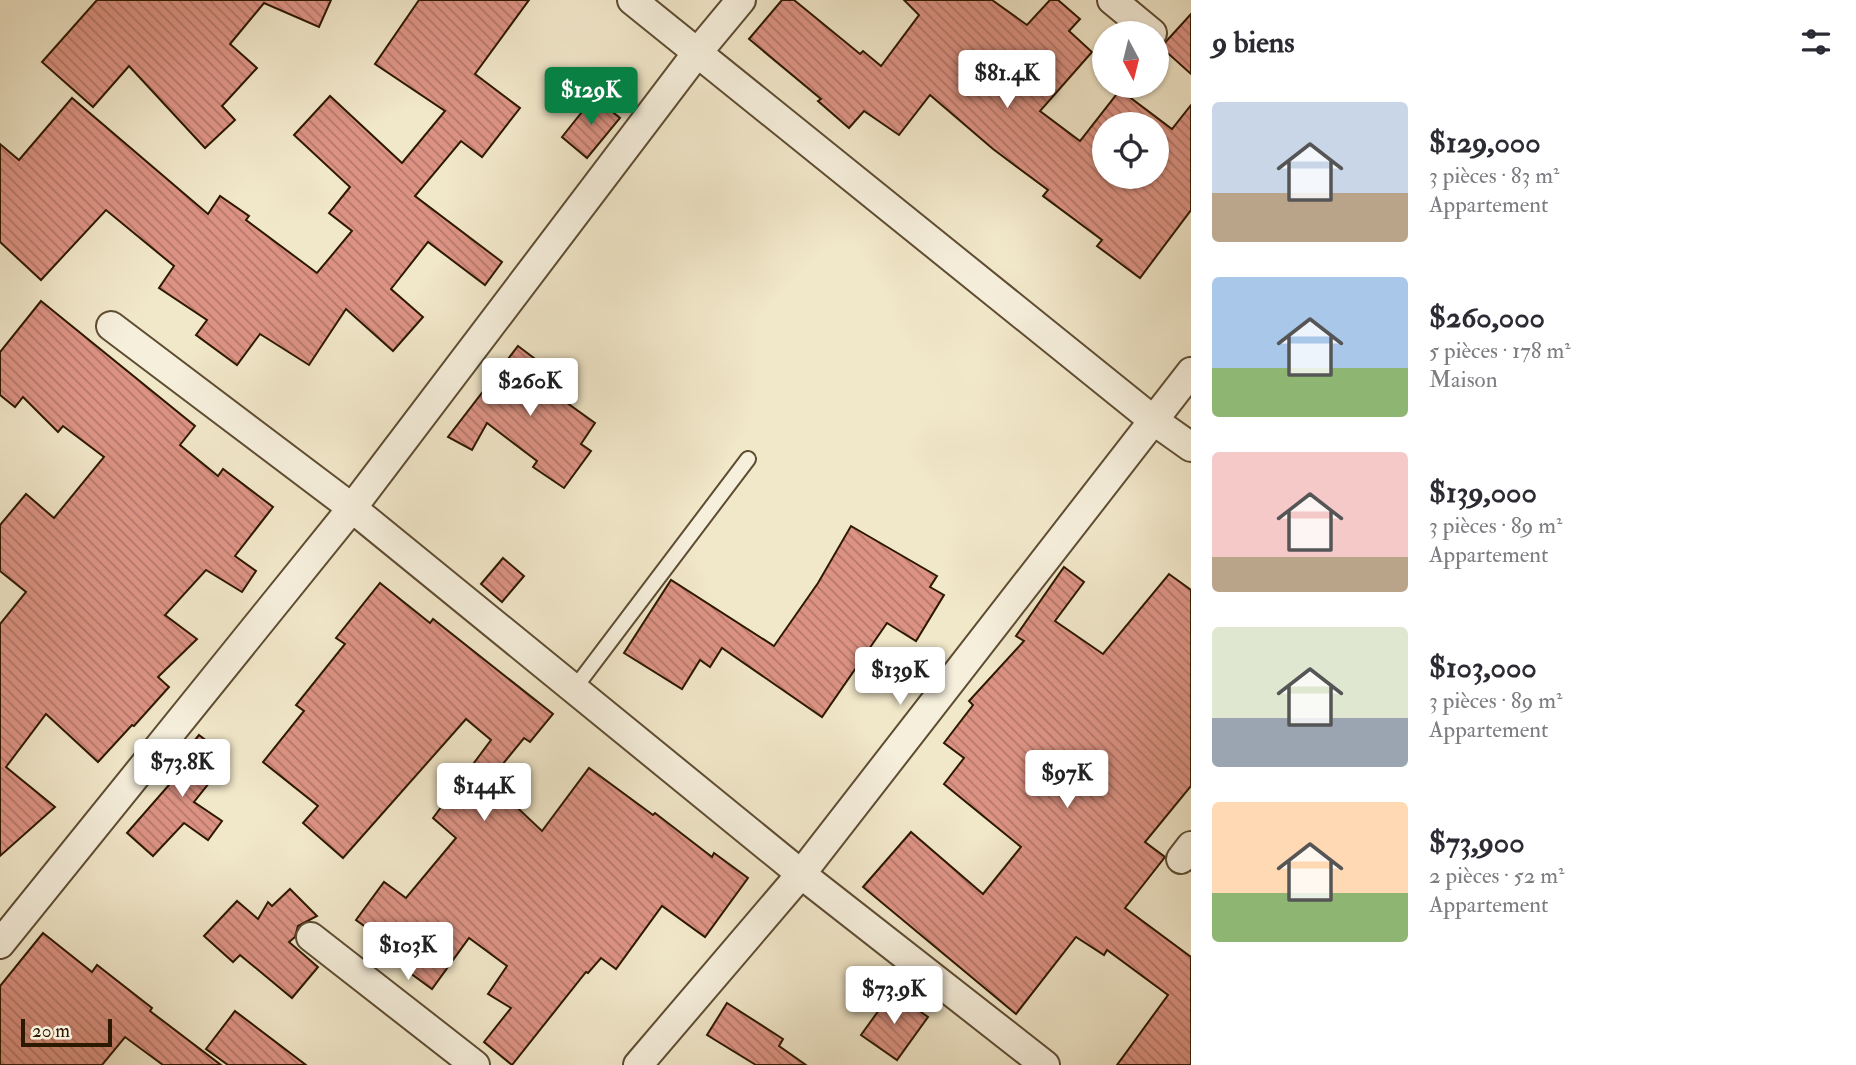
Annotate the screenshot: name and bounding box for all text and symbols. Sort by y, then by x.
north arrow [1092,21,1169,98]
map controls [1092,21,1169,189]
icon: filters [1797,23,1835,61]
text: 9 biens [1212,24,1294,61]
pin: $81.4K [950,50,1064,110]
text: $81.4K [974,58,1040,87]
pin: $129K [542,68,640,127]
text: $129K [561,75,621,104]
button: locate [1092,112,1169,189]
text: $129,000 [1429,124,1541,161]
icon: home [1268,130,1352,214]
text: 3 pièces · 83 m² [1429,161,1560,190]
text: Appartement [1429,190,1549,219]
text: $260,000 [1429,299,1545,336]
icon: home [1268,305,1352,389]
text: 5 pièces · 178 m² [1429,336,1571,365]
pin: $260K [481,358,579,418]
text: Maison [1429,365,1498,394]
text: $260K [498,366,562,395]
text: $139,000 [1429,474,1537,511]
icon: home [1268,480,1352,564]
text: 3 pièces · 89 m² [1429,511,1563,540]
text: Appartement [1429,540,1549,569]
pin: $139K [851,648,949,707]
text: $103,000 [1429,649,1537,686]
text: $139K [871,655,929,684]
icon: home [1268,655,1352,739]
text: 3 pièces · 89 m² [1429,686,1563,715]
text: Appartement [1429,715,1549,744]
pin: $73.8K [125,740,239,799]
text: $73.8K [150,747,214,776]
pin: $97K [1026,750,1108,810]
text: $97K [1041,758,1093,787]
pin: $144K [435,764,533,823]
text: $144K [453,771,515,800]
text: $73,900 [1429,824,1525,861]
icon: home [1268,830,1352,914]
text: 2 pièces · 52 m² [1429,861,1564,890]
text: Appartement [1429,890,1549,919]
pin: $103K [359,922,457,982]
text: $103K [379,930,437,959]
pin: $73.9K [837,967,951,1026]
text: $73.9K [862,974,926,1003]
scale bar [21,1016,112,1048]
text: 20 m [32,1019,70,1043]

